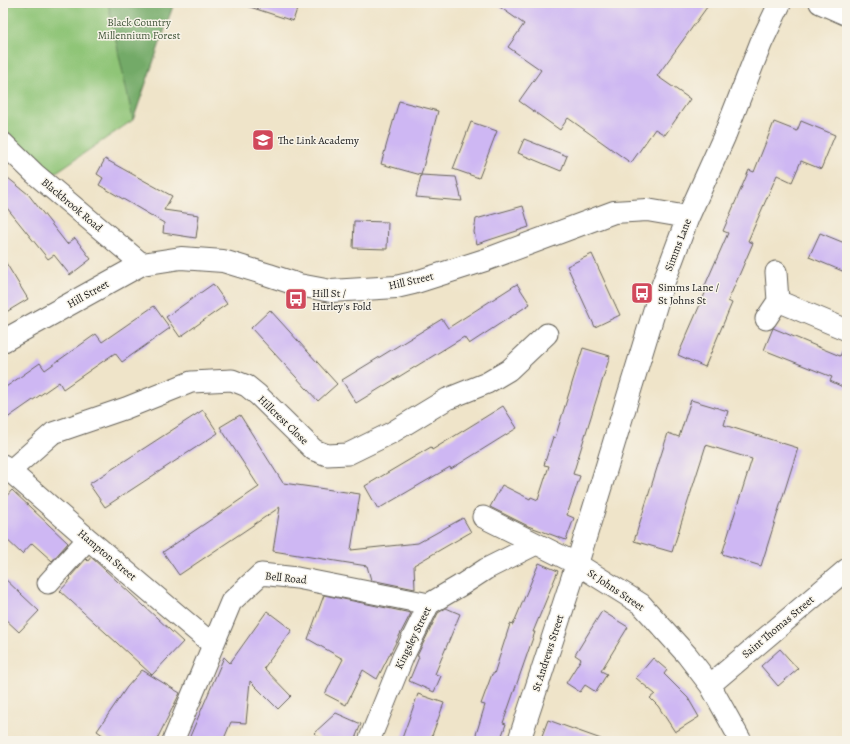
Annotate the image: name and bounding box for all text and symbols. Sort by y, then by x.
park label: Black Country Millennium Forest [98,15,181,43]
school or university icon: The Link Academy [250,127,276,153]
place label: The Link Academy [278,133,359,148]
street label: Blackbrook Road [38,175,106,235]
street label: Simms Lane [661,216,695,274]
street label: Hill Street [387,268,435,293]
street label: Hill Street [64,276,112,312]
bus stop icon: Simms Lane / St Johns St [629,280,655,306]
place label: Simms Lane / St Johns St [658,280,720,308]
bus stop icon: Hill St / Hurley's Fold [283,286,309,312]
place label: Hill St / Hurley's Fold [312,286,371,314]
street label: Hillcrest Close [254,392,312,448]
street label: Hampton Street [74,526,140,584]
street label: St Johns Street [585,565,648,615]
street label: Bell Road [264,568,308,588]
street label: Saint Thomas Street [739,592,818,662]
street label: Kingsley Street [391,604,435,672]
street label: St Andrews Street [528,612,568,693]

